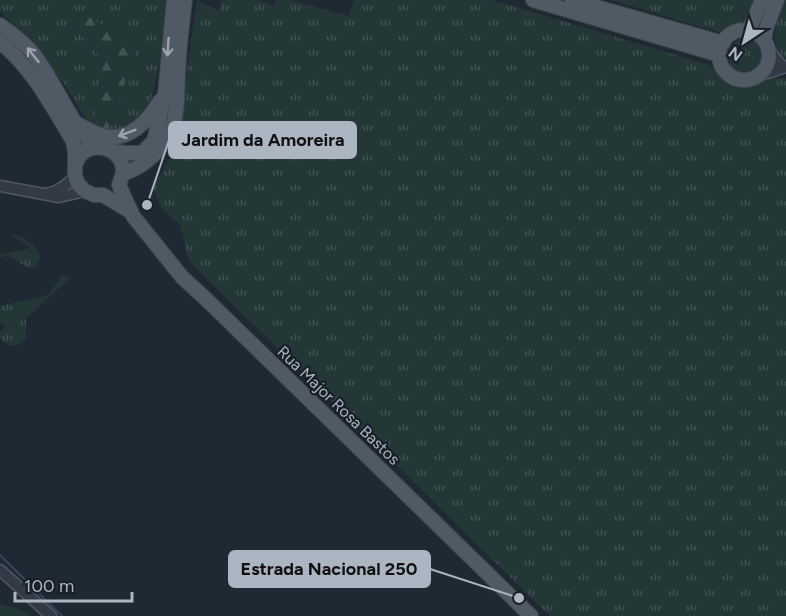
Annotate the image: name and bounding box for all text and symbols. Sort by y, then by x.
north arrow [714,12,774,72]
one-way arrow [163,37,174,57]
text: N [725,42,746,65]
one-way arrow [27,48,39,64]
callout: Jardim da Amoreira [169,122,356,158]
one-way arrow [118,128,136,139]
text: Jardim da Amoreira [181,129,345,151]
street label: Rua Major Rosa Bastos [274,342,404,469]
callout: Estrada Nacional 250 [229,551,430,587]
text: Estrada Nacional 250 [241,558,418,580]
scale bar [15,565,132,603]
text: 100 m [24,575,74,597]

